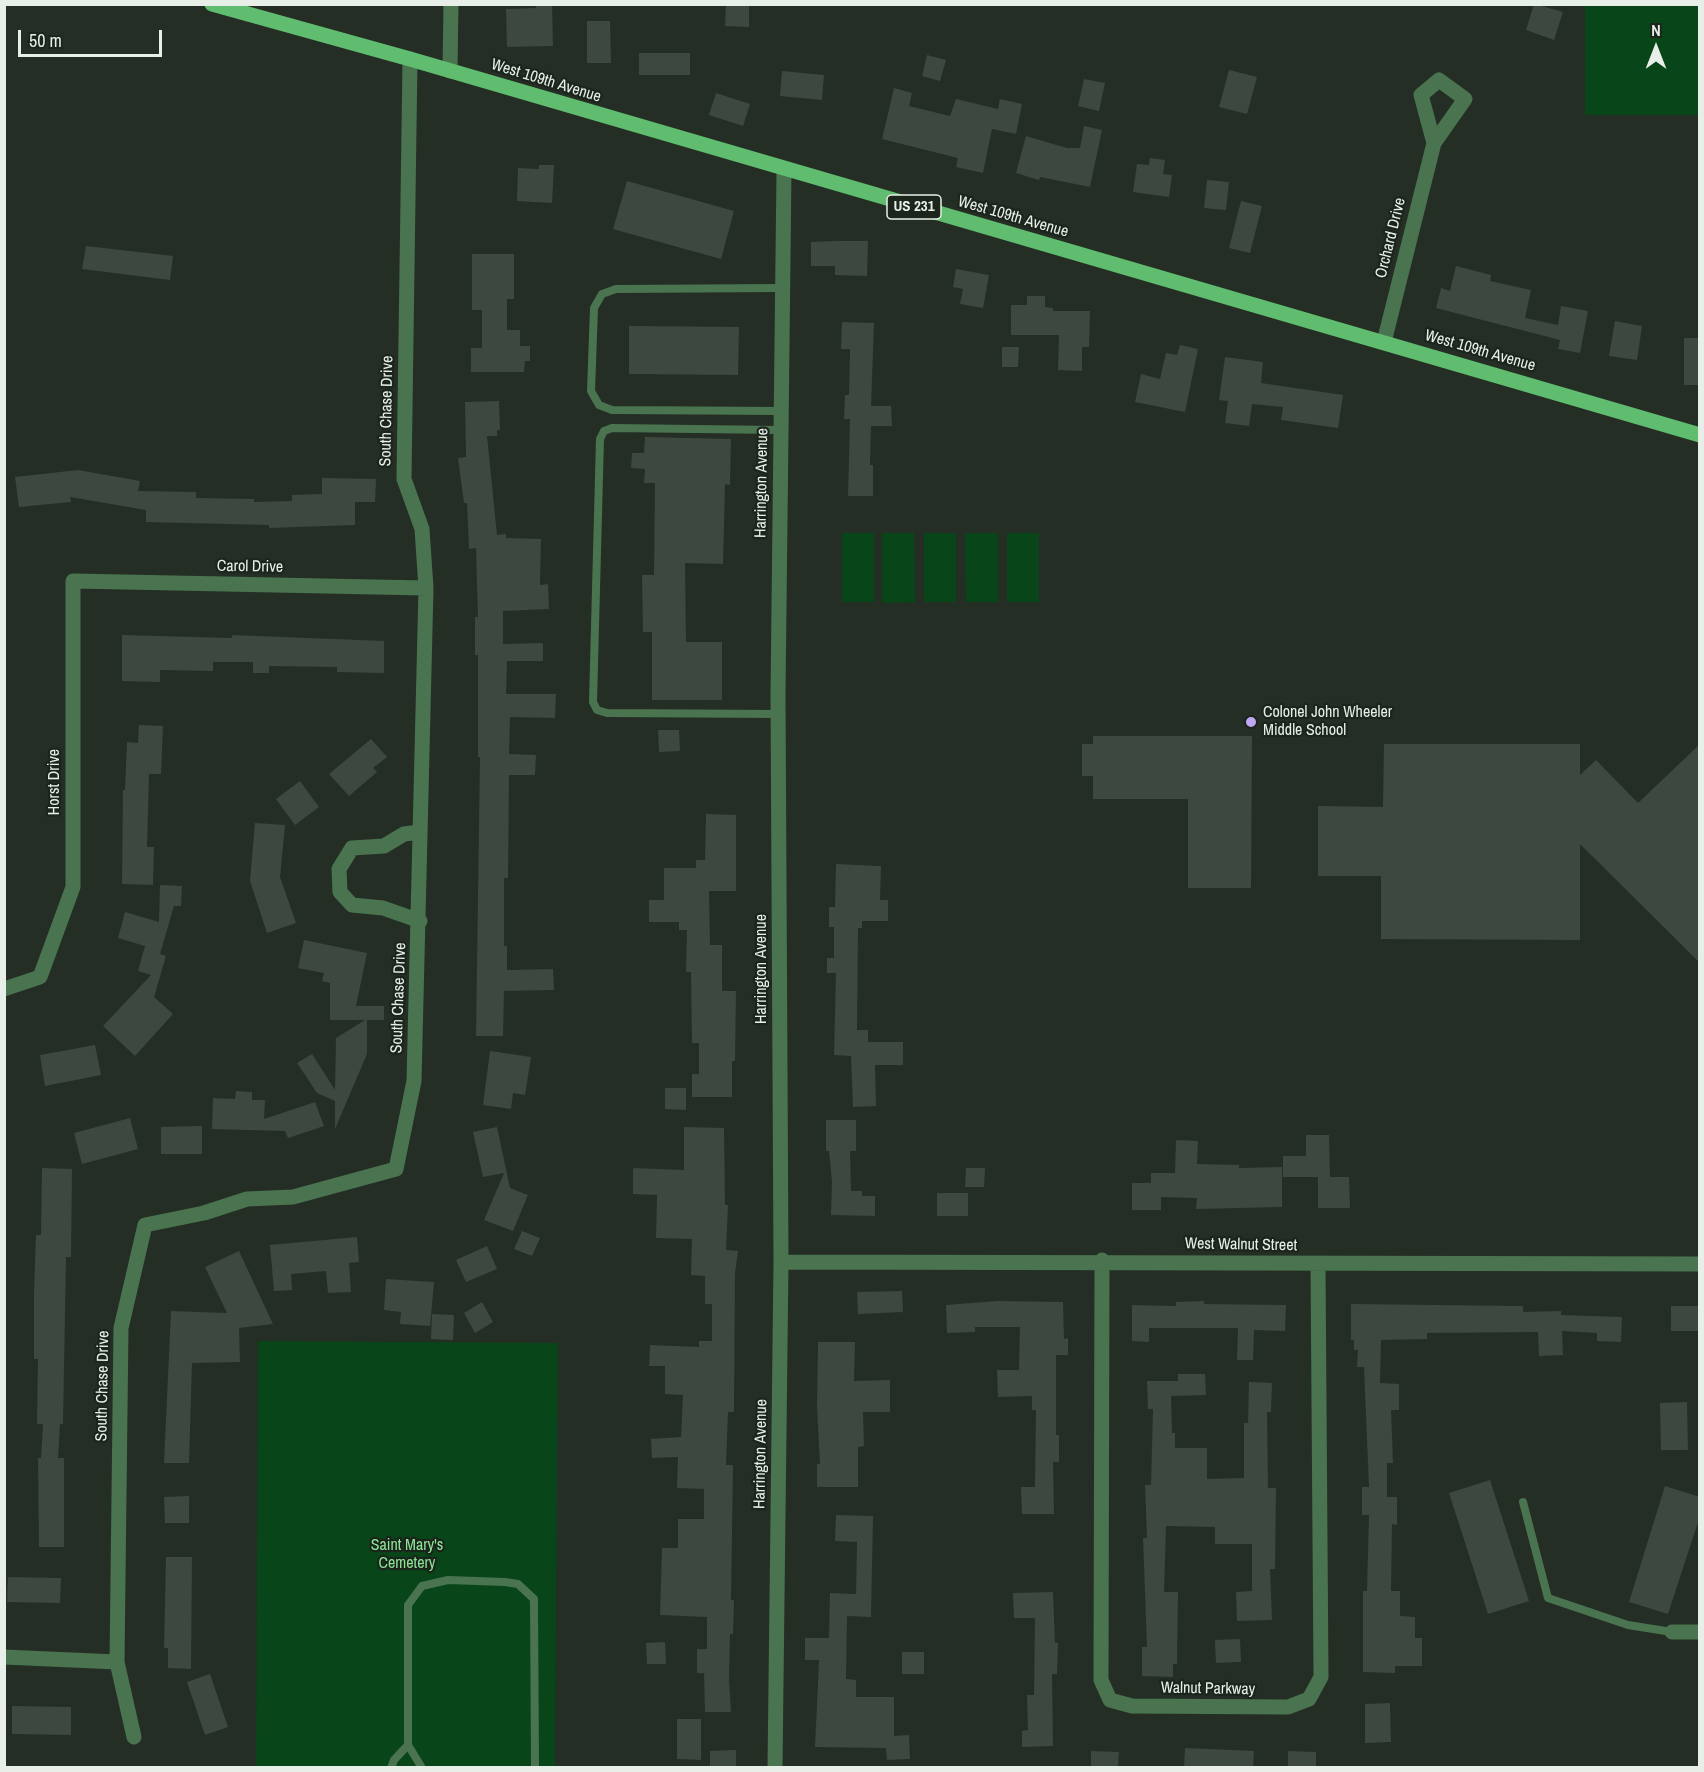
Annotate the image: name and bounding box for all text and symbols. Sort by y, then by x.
scale bar [21,18,165,56]
north arrow [1626,18,1686,78]
text: N [1651,19,1661,41]
text: 50 m [29,28,62,53]
street label: West 109th Avenue [489,55,603,107]
street label: West 109th Avenue [956,192,1070,242]
road number: US 231 [887,195,941,219]
street label: Orchard Drive [1372,196,1410,280]
street label: West 109th Avenue [1423,326,1537,376]
street label: South Chase Drive [376,355,398,467]
street label: Harrington Avenue [751,428,773,538]
street label: Carol Drive [217,557,283,577]
place label: Colonel John Wheeler Middle School [1263,703,1392,741]
marker: Colonel John Wheeler Middle School [1244,715,1258,729]
street label: Horst Drive [45,749,65,815]
street label: Harrington Avenue [752,914,772,1024]
street label: South Chase Drive [387,942,411,1054]
street label: West Walnut Street [1185,1234,1297,1256]
street label: South Chase Drive [92,1330,114,1442]
street label: Harrington Avenue [750,1399,772,1509]
park label: Saint Mary's Cemetery [371,1536,443,1574]
street label: Walnut Parkway [1161,1679,1255,1699]

